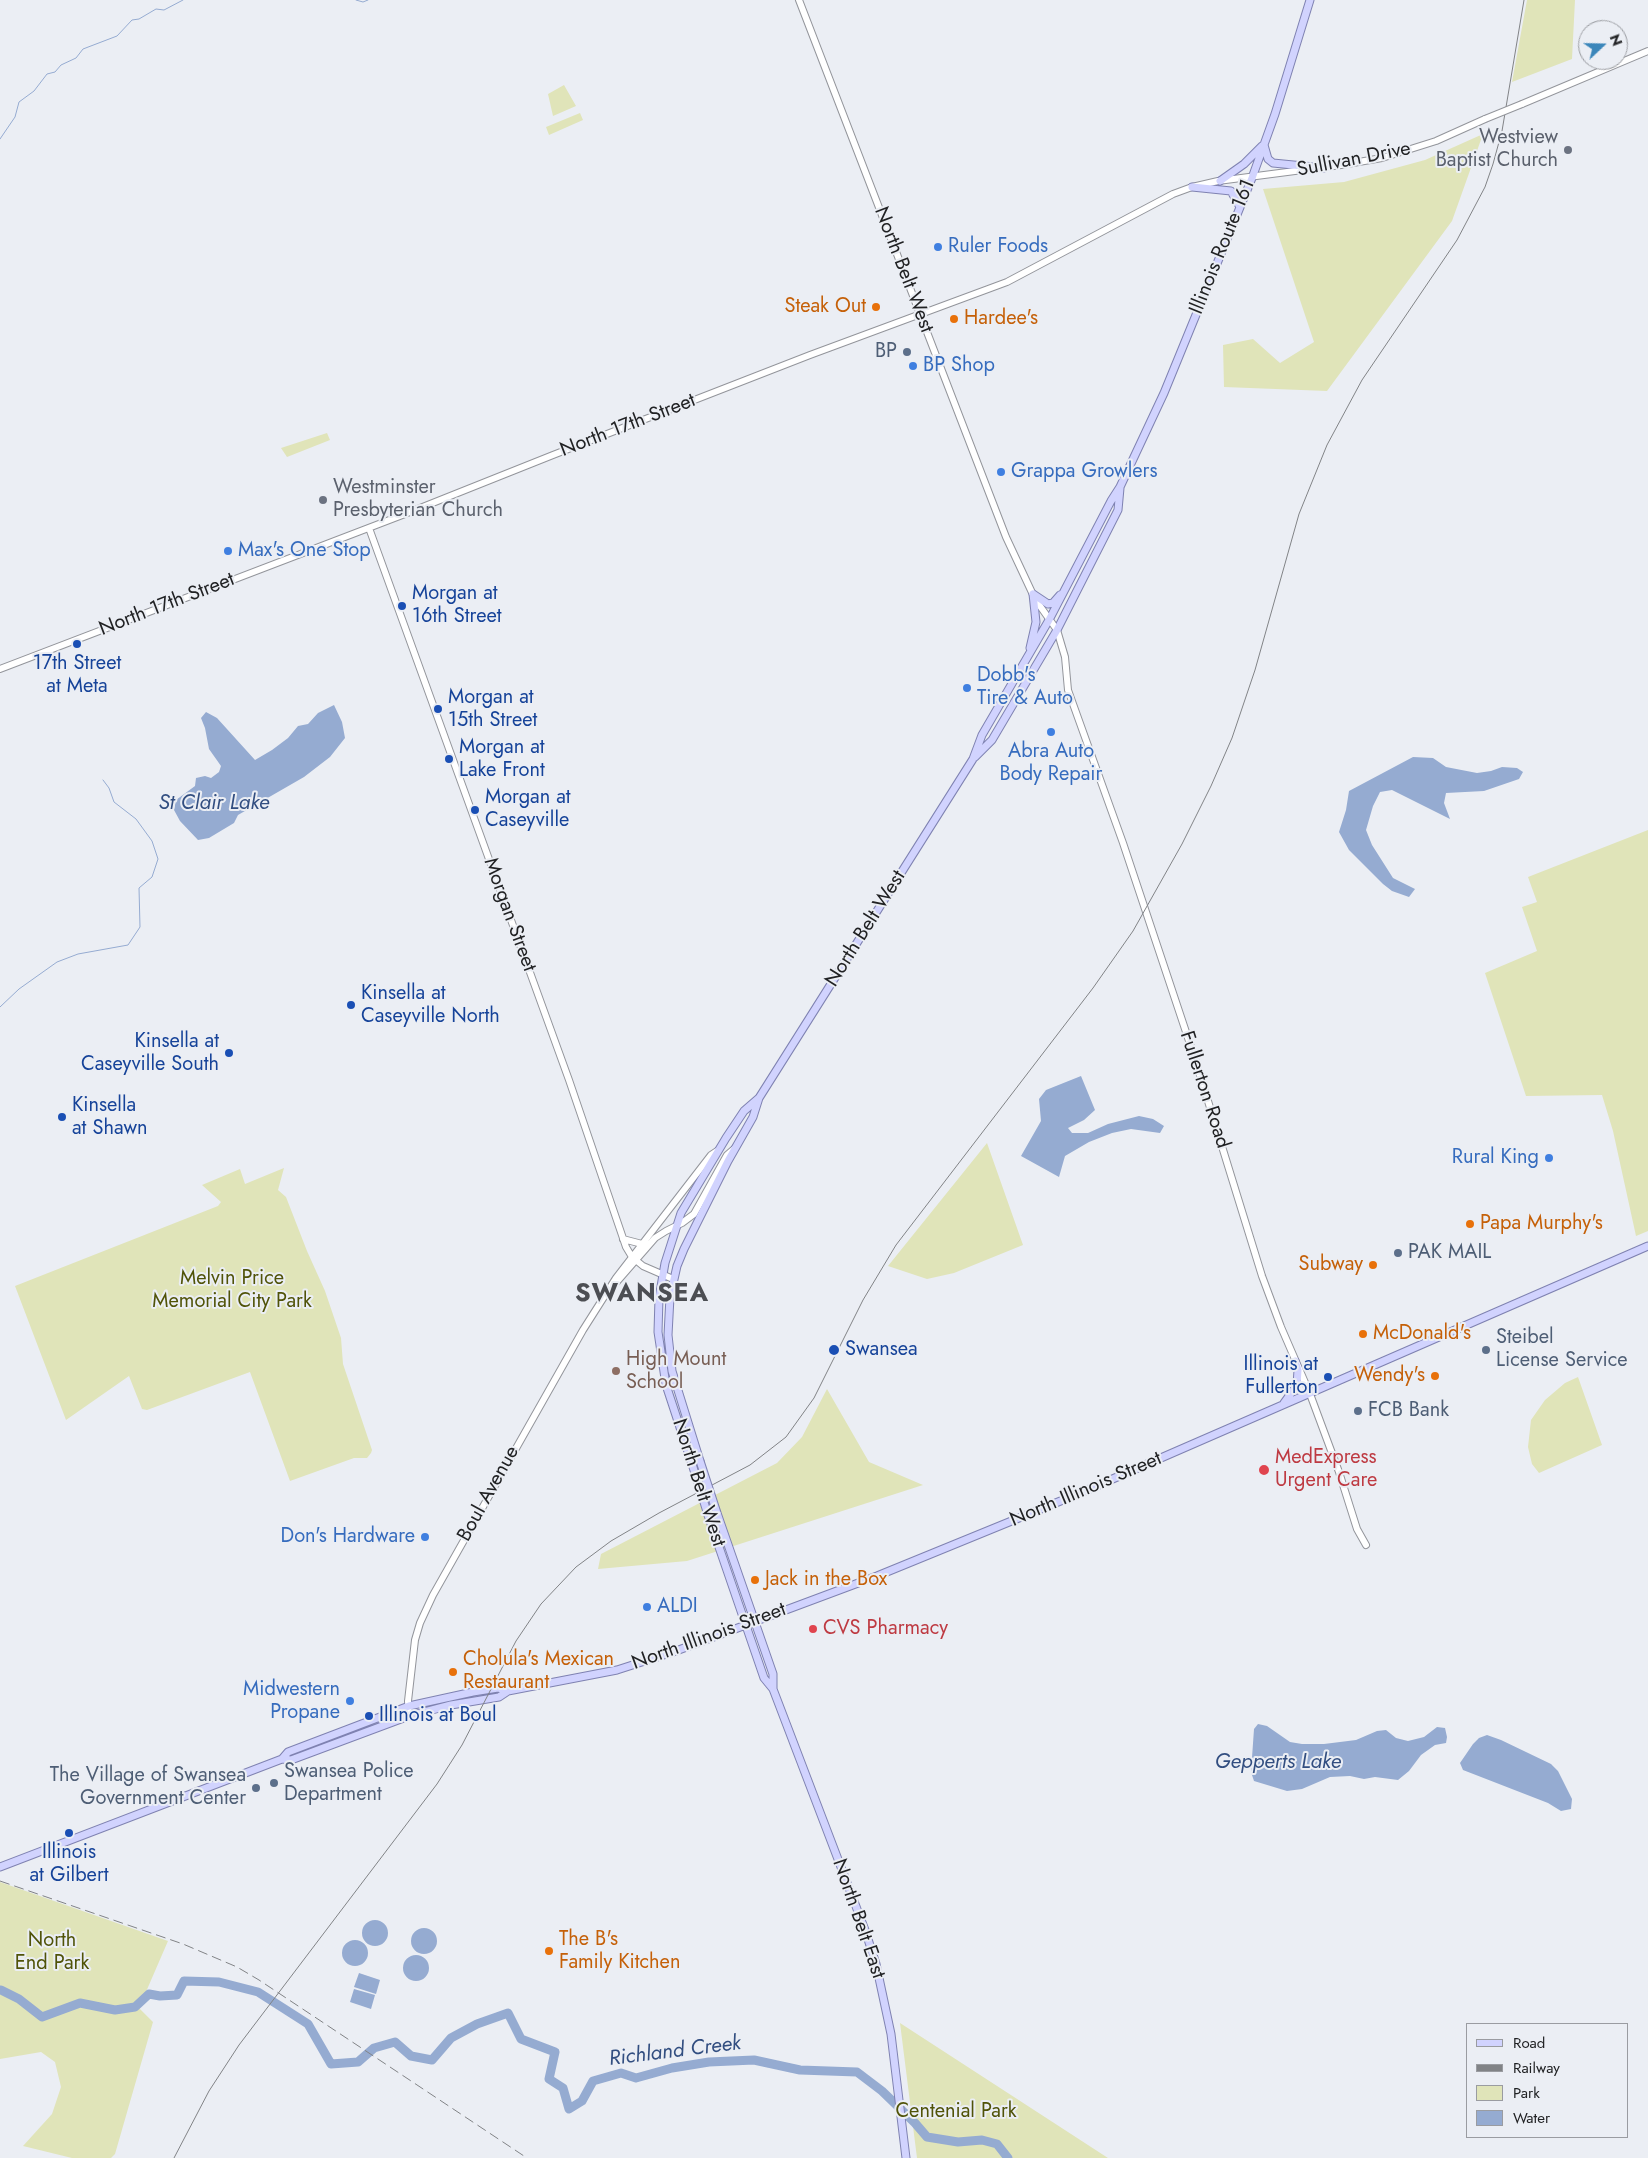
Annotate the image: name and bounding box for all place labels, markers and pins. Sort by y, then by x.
place label: Westview Baptist Church [1436,126,1558,173]
marker: Westview Baptist Church [1562,144,1574,156]
place label: Ruler Foods [948,235,1048,259]
marker: Ruler Foods [932,241,944,253]
place label: Steak Out [784,295,866,319]
marker: Steak Out [870,301,882,313]
place label: Hardee's [964,307,1038,331]
marker: Hardee's [948,313,960,325]
place label: BP [875,340,897,364]
marker: BP [901,346,913,358]
place label: BP Shop [923,354,995,378]
marker: BP Shop [907,360,919,372]
place label: Grappa Growlers [1011,460,1157,484]
marker: Grappa Growlers [995,466,1007,478]
place label: Westminster Presbyterian Church [333,476,503,523]
marker: Westminster Presbyterian Church [317,494,329,506]
place label: Max's One Stop [238,539,371,563]
marker: Max's One Stop [222,545,234,557]
place label: Morgan at 16th Street [412,582,502,629]
marker: Morgan at 16th Street [396,600,408,612]
marker: 17th Street at Meta [71,638,83,650]
place label: 17th Street at Meta [33,652,121,699]
place label: Dobb's Tire & Auto [977,664,1073,711]
marker: Dobb's Tire & Auto [961,682,973,694]
place label: Morgan at 15th Street [448,686,537,733]
marker: Morgan at 15th Street [432,703,444,715]
marker: Abra Auto Body Repair [1045,726,1057,738]
place label: Morgan at Lake Front [459,736,545,783]
place label: Abra Auto Body Repair [1000,740,1102,787]
marker: Morgan at Lake Front [443,753,455,765]
place label: Morgan at Caseyville [485,786,571,833]
marker: Morgan at Caseyville [469,804,481,816]
place label: Kinsella at Caseyville North [361,982,500,1029]
marker: Kinsella at Caseyville North [345,999,357,1011]
place label: Kinsella at Caseyville South [81,1030,219,1077]
marker: Kinsella at Caseyville South [223,1047,235,1059]
place label: Kinsella at Shawn [72,1094,147,1141]
marker: Kinsella at Shawn [56,1111,68,1123]
place label: Rural King [1452,1146,1539,1170]
marker: Rural King [1543,1152,1555,1164]
place label: Papa Murphy's [1480,1212,1603,1236]
marker: Papa Murphy's [1464,1218,1476,1230]
place label: PAK MAIL [1408,1241,1491,1265]
marker: PAK MAIL [1392,1247,1404,1259]
place label: Subway [1299,1253,1363,1277]
marker: Subway [1367,1259,1379,1271]
place label: McDonald's [1373,1322,1471,1346]
place label: Steibel License Service [1496,1326,1627,1373]
marker: McDonald's [1357,1328,1369,1340]
place label: Swansea [845,1338,918,1362]
marker: Swansea [827,1343,841,1357]
marker: Steibel License Service [1480,1344,1492,1356]
place label: High Mount School [626,1348,726,1395]
place label: Illinois at Fullerton [1244,1353,1318,1400]
place label: Wendy's [1354,1364,1425,1388]
marker: High Mount School [610,1365,622,1377]
marker: Wendy's [1429,1370,1441,1382]
marker: Illinois at Fullerton [1322,1371,1334,1383]
place label: FCB Bank [1368,1399,1449,1423]
marker: FCB Bank [1352,1405,1364,1417]
place label: MedExpress Urgent Care [1275,1446,1377,1493]
marker: MedExpress Urgent Care [1257,1463,1271,1477]
place label: Don's Hardware [281,1525,415,1549]
marker: Don's Hardware [419,1531,431,1543]
place label: Jack in the Box [765,1568,887,1592]
marker: Jack in the Box [749,1574,761,1586]
place label: ALDI [657,1595,698,1619]
marker: ALDI [641,1601,653,1613]
place label: CVS Pharmacy [823,1617,948,1641]
marker: CVS Pharmacy [807,1623,819,1635]
place label: Cholula's Mexican Restaurant [463,1648,614,1695]
marker: Cholula's Mexican Restaurant [447,1666,459,1678]
place label: Midwestern Propane [243,1678,340,1725]
marker: Midwestern Propane [344,1695,356,1707]
place label: Illinois at Boul [379,1704,497,1728]
marker: Illinois at Boul [363,1710,375,1722]
place label: Swansea Police Department [284,1760,414,1807]
place label: The Village of Swansea Government Center [50,1764,246,1811]
marker: Swansea Police Department [268,1777,280,1789]
marker: The Village of Swansea Government Center [250,1782,262,1794]
marker: Illinois at Gilbert [63,1827,75,1839]
place label: Illinois at Gilbert [29,1841,109,1888]
place label: The B's Family Kitchen [559,1928,680,1975]
marker: The B's Family Kitchen [543,1945,555,1957]

